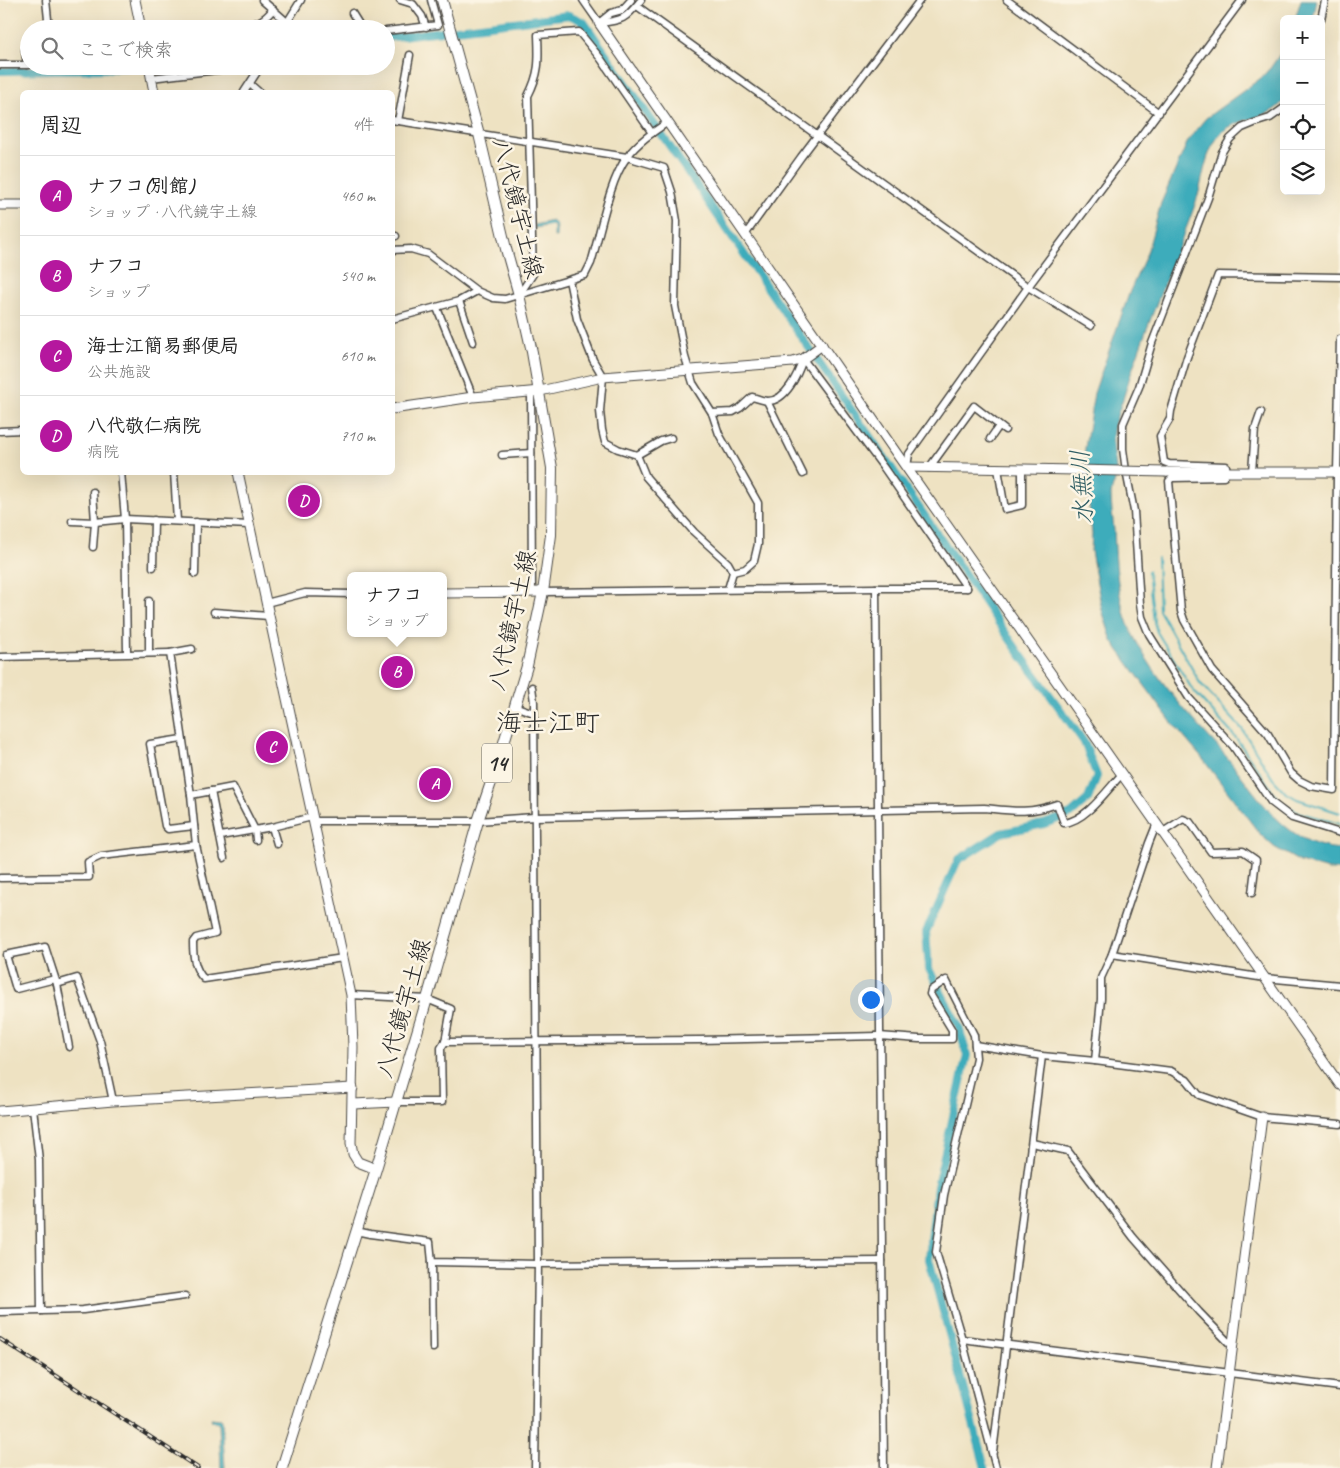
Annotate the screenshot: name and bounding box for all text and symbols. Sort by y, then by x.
map controls [1280,15,1325,195]
button: + [1280,15,1325,60]
search box [20,20,395,75]
icon: search [38,34,66,62]
text: ここで検索 [78,38,173,62]
button: − [1280,60,1325,105]
button: locate [1280,105,1325,150]
text: 周辺 [40,112,82,138]
text: 4件 [352,115,375,135]
street label: 八代鏡宇土線 [486,135,550,281]
button: layers [1280,150,1325,195]
text: ナフコ(別館) [87,174,195,198]
text: A [52,186,60,206]
text: 460 m [341,186,375,206]
text: ショップ · 八代鏡宇土線 [87,202,257,222]
text: ナフコ [87,254,144,278]
text: B [52,266,60,286]
text: 540 m [341,266,375,286]
text: ショップ [87,282,150,302]
text: 海士江簡易郵便局 [87,334,239,358]
text: C [52,346,60,366]
text: 610 m [341,346,375,366]
text: 公共施設 [87,362,151,382]
text: 八代敬仁病院 [87,414,201,438]
text: D [51,426,61,446]
text: 710 m [341,426,375,446]
text: 病院 [87,442,119,462]
water label: 水無川 [1064,449,1100,525]
pin: D [288,482,320,520]
street label: 八代鏡宇土線 [481,546,543,694]
popup [347,572,447,637]
text: ナフコ [365,583,422,607]
text: ショップ [365,611,429,631]
pin: B [381,653,413,691]
district label: 海士江町 [496,706,600,739]
pin: C [256,728,288,766]
road number: 14 [482,744,512,782]
pin: A [419,765,451,803]
street label: 八代鏡宇土線 [369,935,437,1081]
your location [858,987,884,1013]

